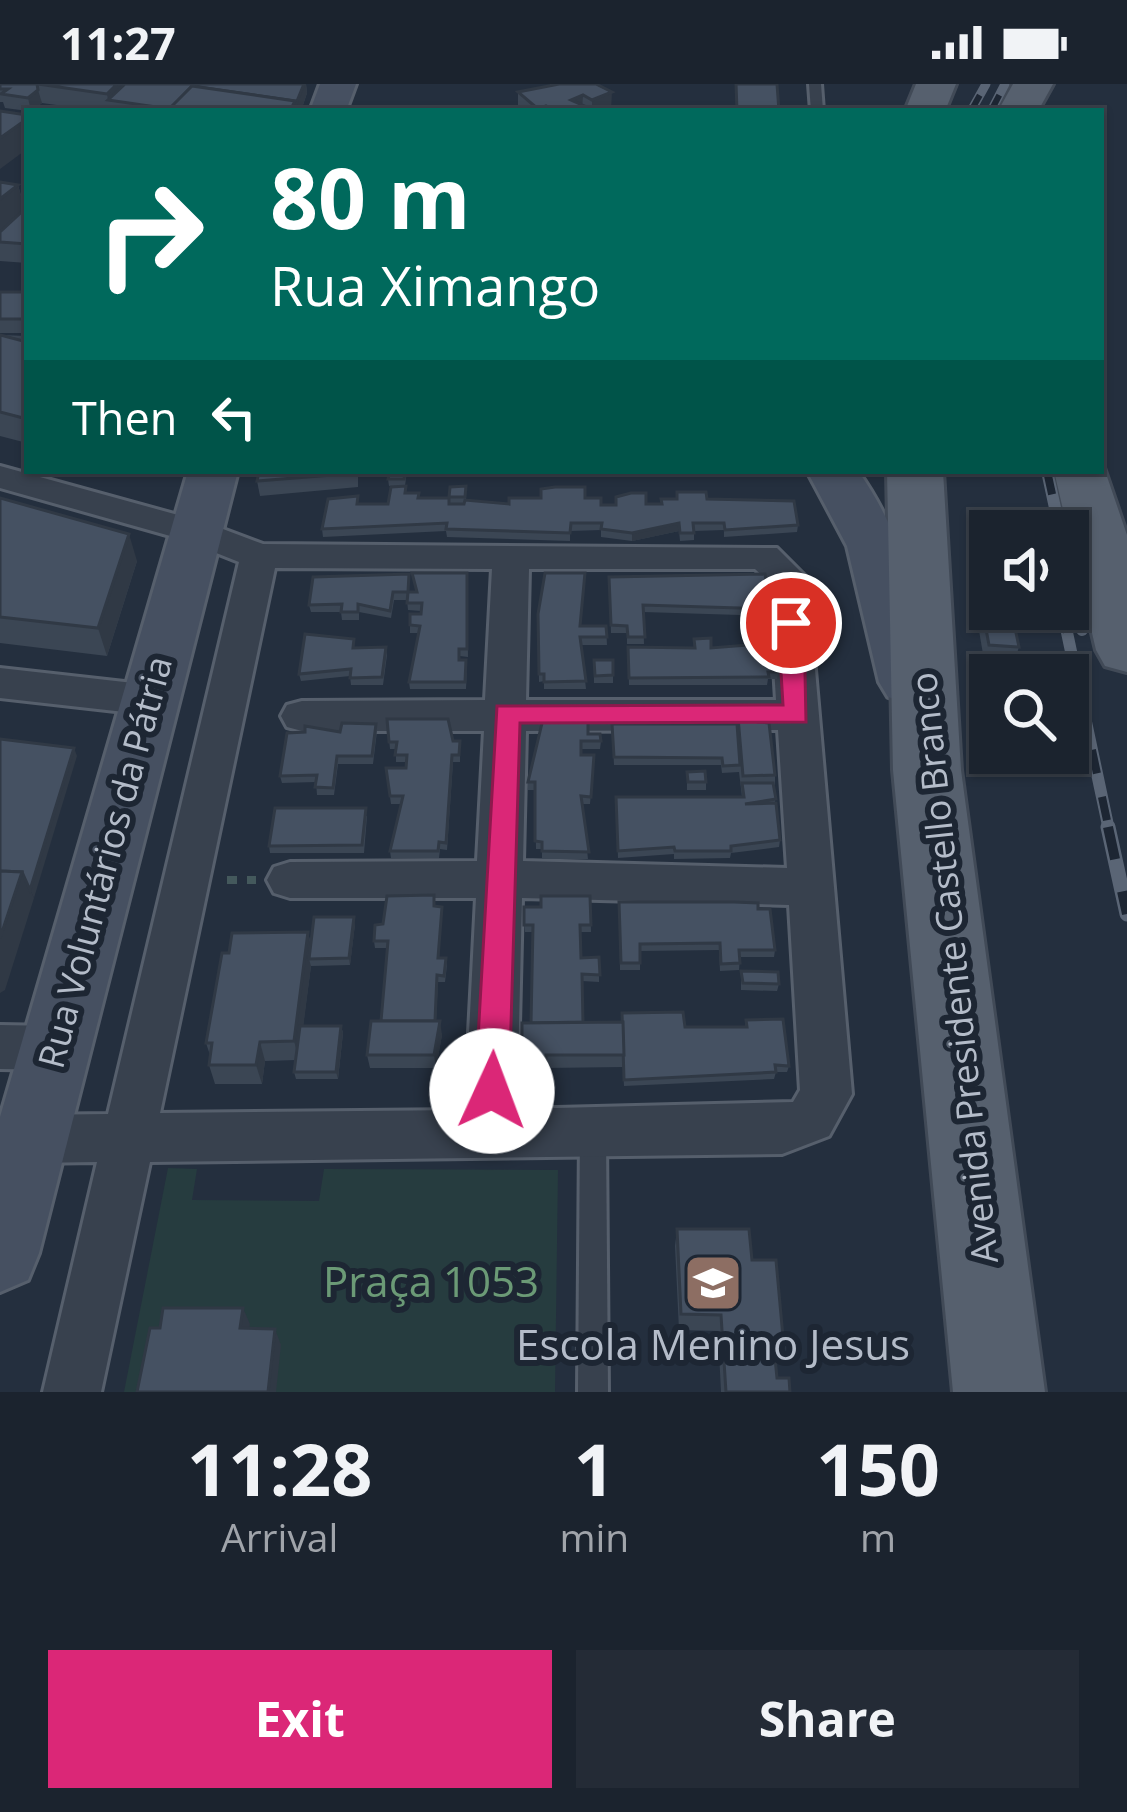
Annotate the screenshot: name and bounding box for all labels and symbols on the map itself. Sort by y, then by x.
pin [740,572,842,674]
street label: Rua Voluntários da Pátria [26,651,183,1073]
street label: Avenida Presidente Castello Branco [898,670,1009,1266]
position arrow [429,1028,555,1154]
park label: Praça 1053 [323,1252,539,1309]
school or university icon: Escola Menino Jesus [682,1252,744,1314]
place label: Escola Menino Jesus [516,1315,910,1372]

